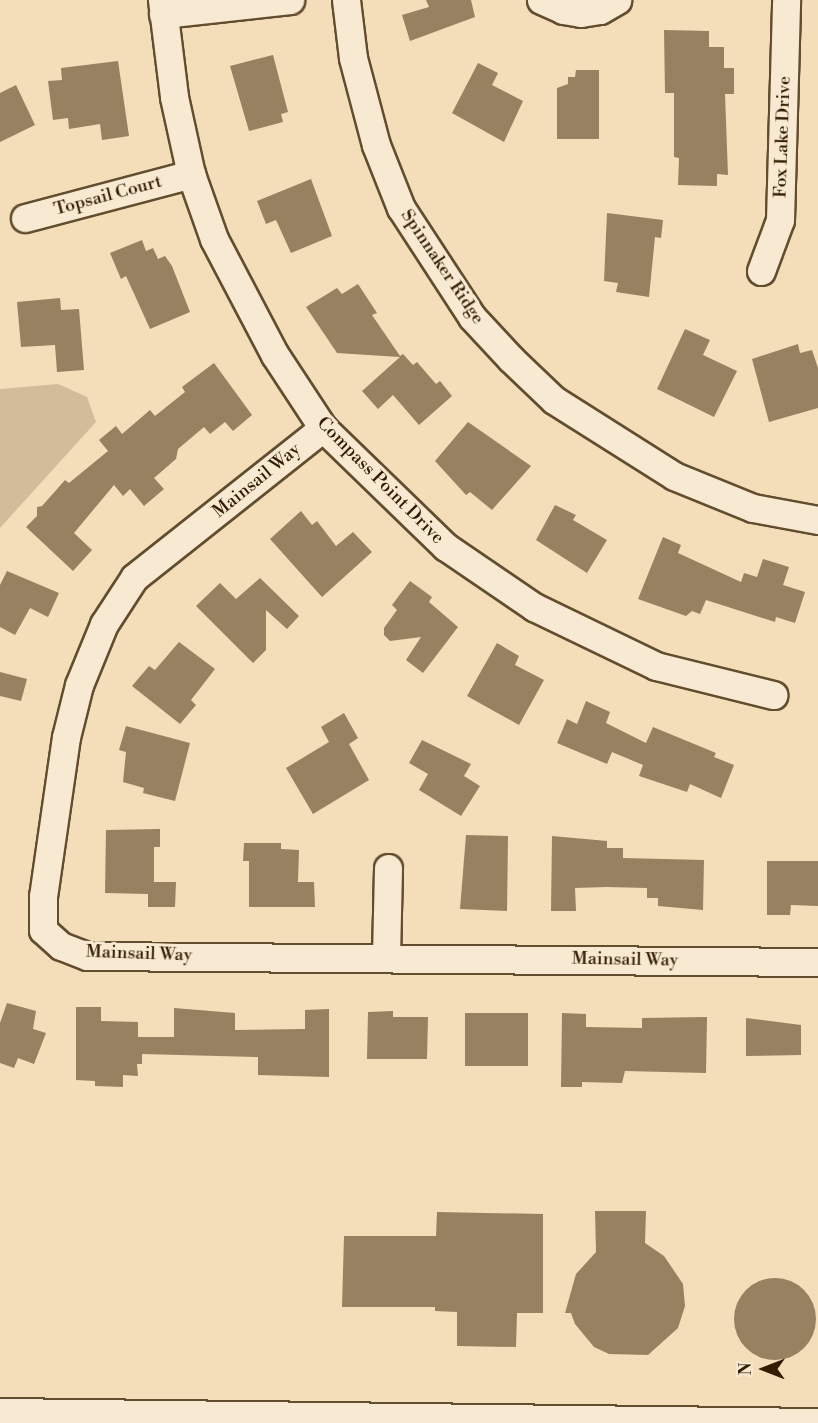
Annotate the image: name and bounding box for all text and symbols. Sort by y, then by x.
street label: Fox Lake Drive [770,76,796,198]
street label: Topsail Court [52,171,164,221]
street label: Spinnaker Ridge [396,205,488,329]
street label: Compass Point Drive [312,413,448,549]
street label: Mainsail Way [209,439,305,523]
street label: Mainsail Way [85,941,193,967]
street label: Mainsail Way [572,948,678,972]
north arrow [734,1339,794,1399]
text: N [736,1363,756,1375]

